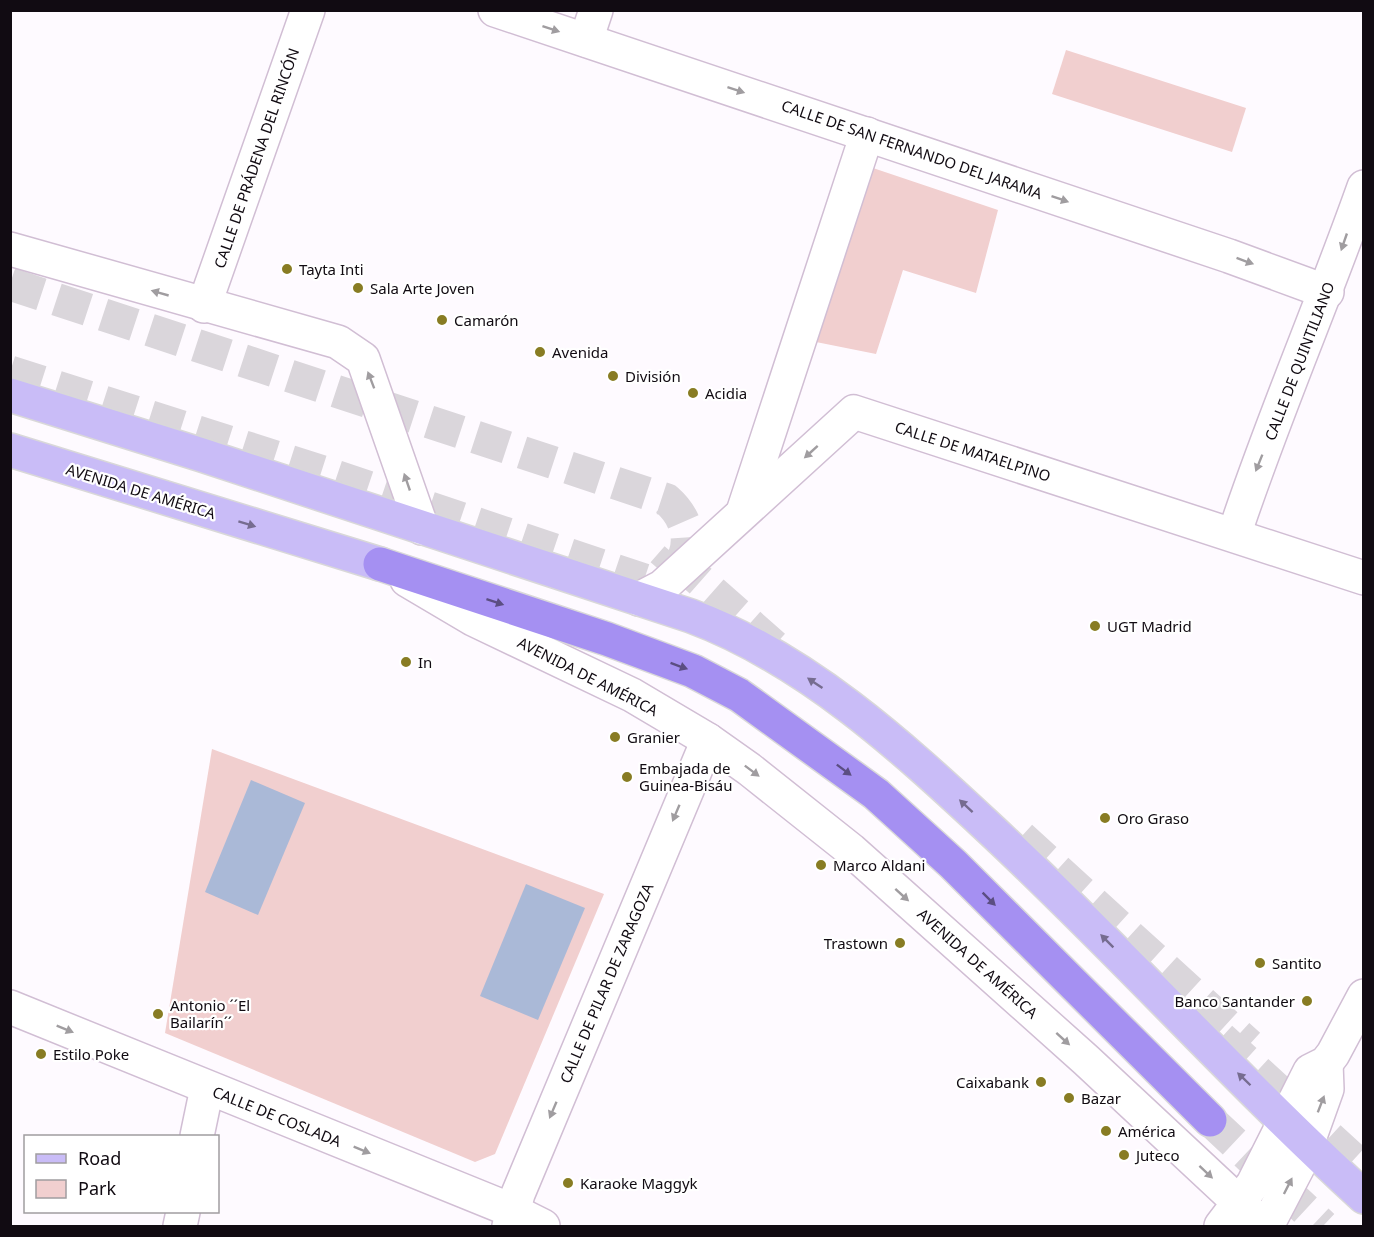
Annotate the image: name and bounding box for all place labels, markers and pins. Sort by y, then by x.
place label: Tayta Inti [299,259,364,279]
marker: Tayta Inti [280,262,294,276]
place label: Sala Arte Joven [370,278,475,298]
marker: Sala Arte Joven [351,281,365,295]
place label: Camarón [454,310,519,330]
marker: Camarón [435,313,449,327]
place label: Avenida [552,342,608,362]
marker: Avenida [533,345,547,359]
place label: División [625,366,681,386]
marker: División [606,369,620,383]
place label: Acidia [705,383,747,403]
marker: Acidia [686,386,700,400]
place label: UGT Madrid [1107,616,1192,636]
marker: UGT Madrid [1088,619,1102,633]
place label: In [418,652,432,672]
marker: In [399,655,413,669]
place label: Granier [627,727,680,747]
marker: Granier [608,730,622,744]
place label: Embajada de Guinea-Bisáu [639,758,733,795]
marker: Embajada de Guinea-Bisáu [620,770,634,784]
place label: Oro Graso [1117,808,1189,828]
marker: Oro Graso [1098,811,1112,825]
place label: Marco Aldani [833,855,925,875]
marker: Marco Aldani [814,858,828,872]
place label: Trastown [824,933,888,953]
marker: Trastown [893,936,907,950]
place label: Santito [1272,953,1322,973]
marker: Santito [1253,956,1267,970]
place label: Banco Santander [1174,991,1295,1011]
marker: Banco Santander [1300,994,1314,1008]
place label: Antonio ´´El Bailarín´´ [170,995,250,1032]
marker: Antonio ´´El Bailarín´´ [151,1007,165,1021]
place label: Estilo Poke [53,1044,129,1064]
marker: Estilo Poke [34,1047,48,1061]
place label: Caixabank [956,1072,1029,1092]
marker: Caixabank [1034,1075,1048,1089]
place label: Bazar [1081,1088,1121,1108]
marker: Bazar [1062,1091,1076,1105]
place label: América [1118,1121,1176,1141]
marker: América [1099,1124,1113,1138]
place label: Juteco [1134,1145,1180,1165]
marker: Juteco [1117,1148,1131,1162]
place label: Karaoke Maggyk [580,1173,698,1193]
marker: Karaoke Maggyk [561,1176,575,1190]

